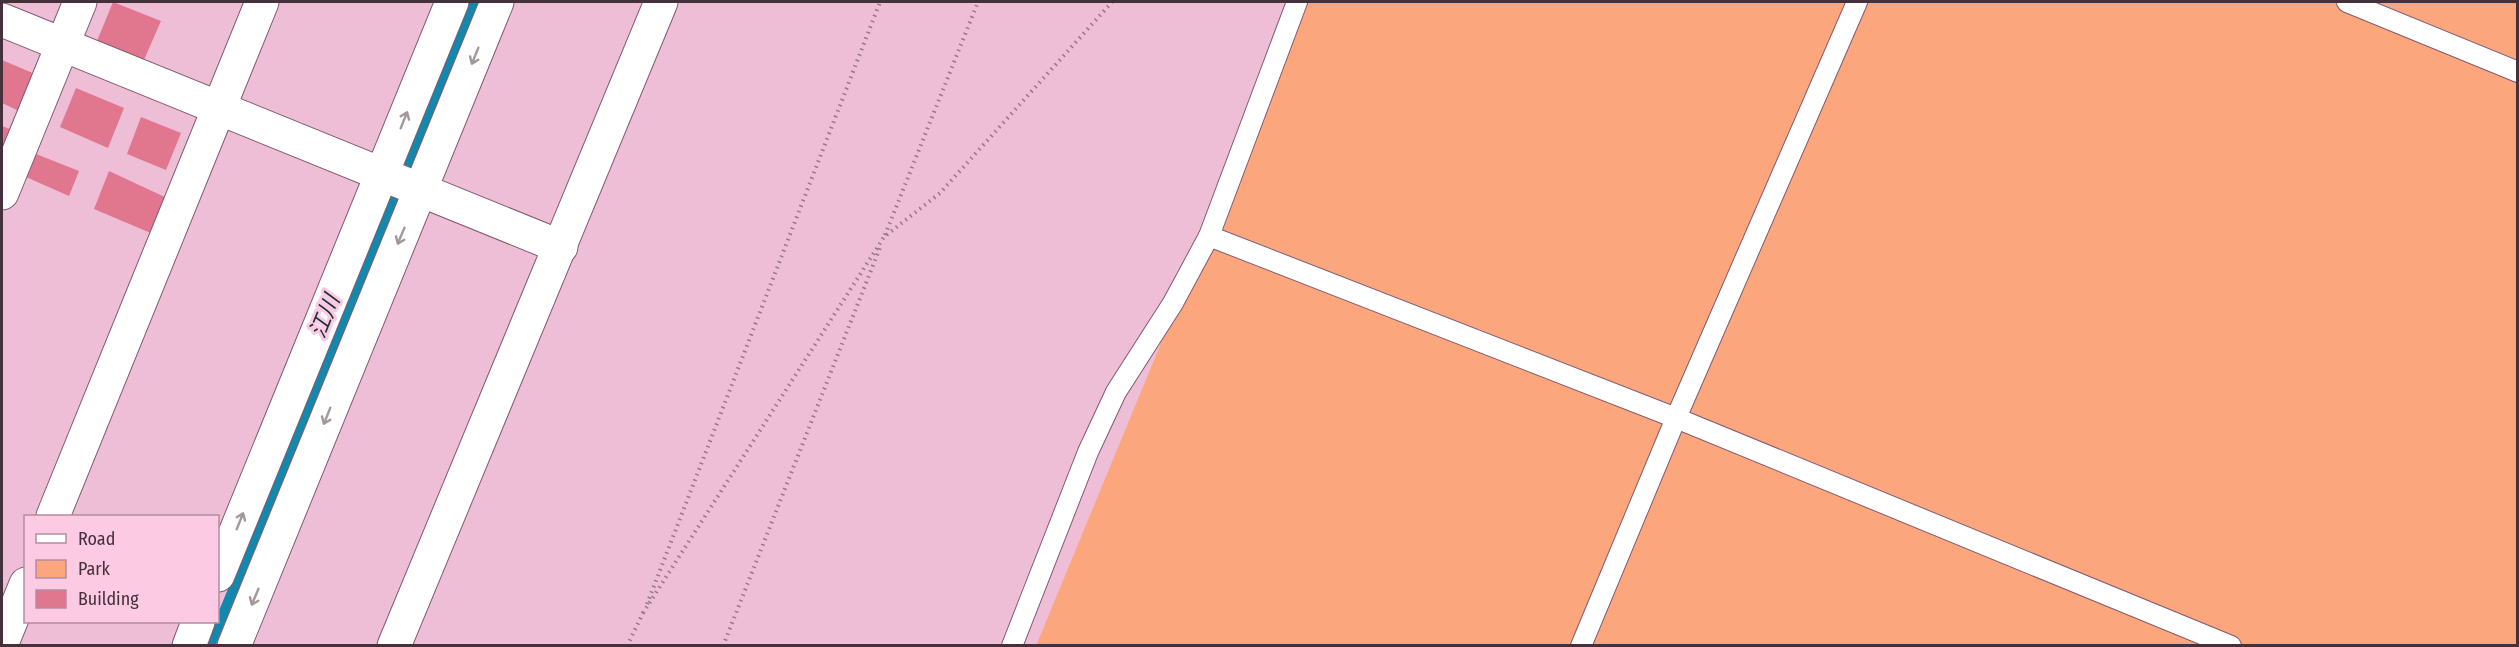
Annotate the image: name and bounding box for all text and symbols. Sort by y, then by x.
one-way arrow [469,46,480,64]
one-way arrow [399,111,410,130]
one-way arrow [395,226,406,245]
water label: 江川 [304,289,346,342]
one-way arrow [321,407,332,425]
one-way arrow [235,512,246,531]
legend [24,515,219,623]
text: Road [78,528,115,550]
text: Park [78,558,111,580]
text: Building [78,588,139,610]
one-way arrow [248,588,260,606]

